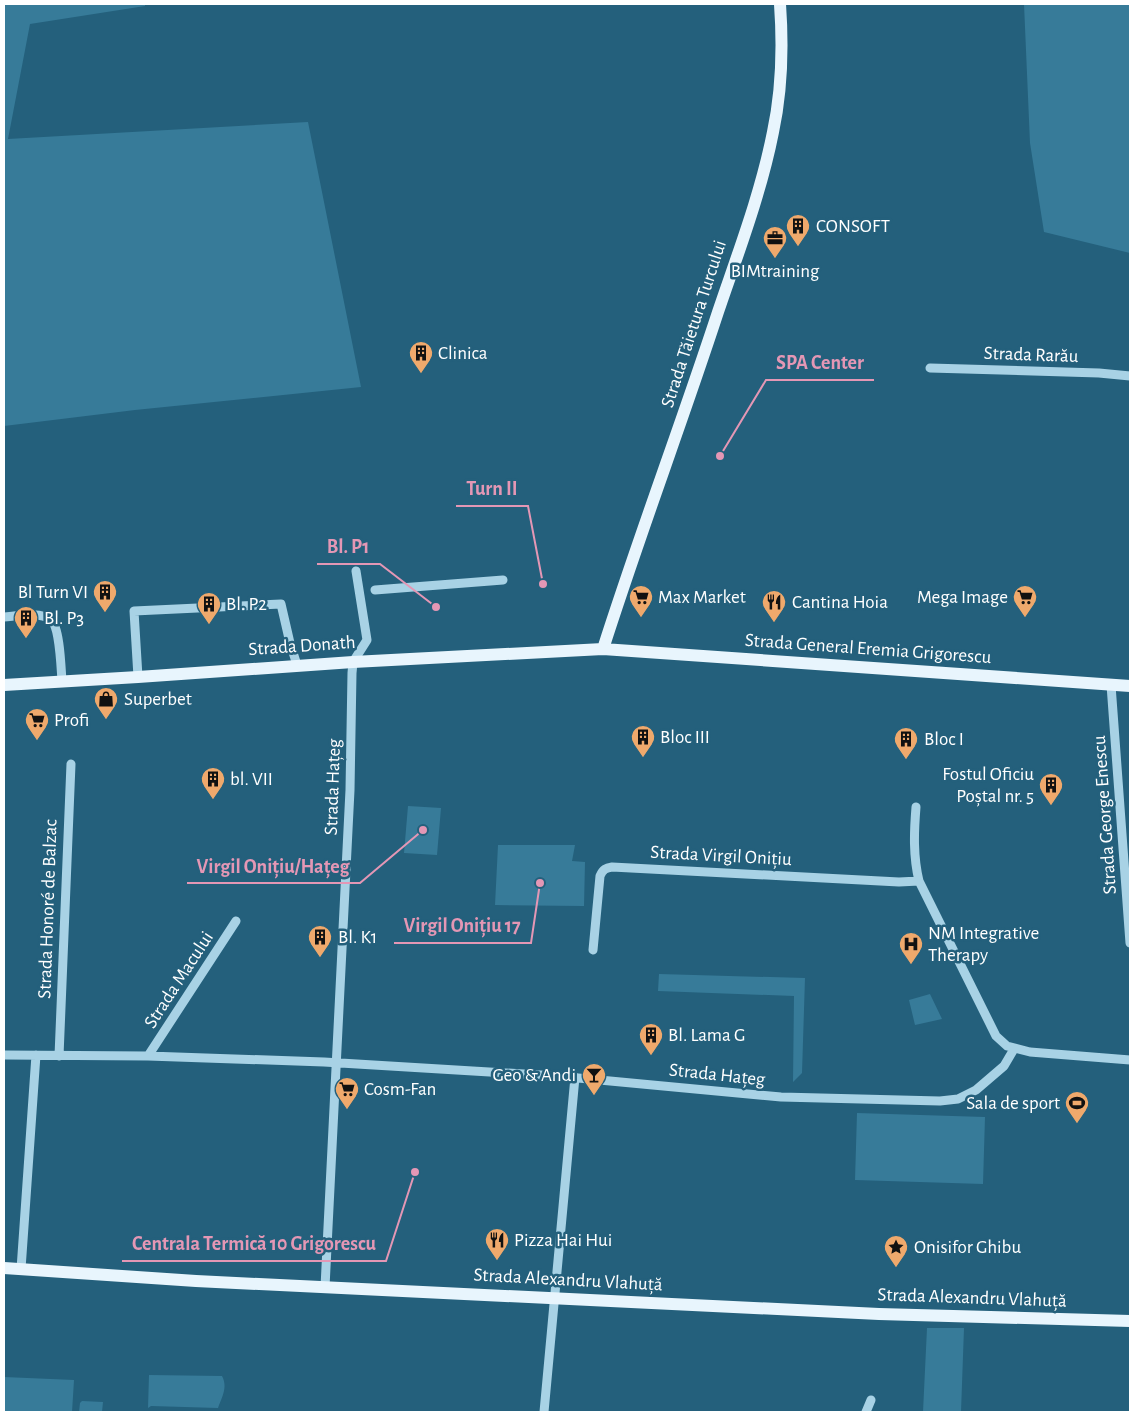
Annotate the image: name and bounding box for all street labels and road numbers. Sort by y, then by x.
street label: Strada Tăietura Turcului [658,238,730,410]
street label: Strada Rarău [983,344,1079,366]
street label: Strada General Eremia Grigorescu [744,631,992,667]
street label: Strada Donath [248,633,356,659]
street label: Strada George Enescu [1090,735,1120,895]
street label: Strada Hațeg [322,738,345,836]
street label: Strada Honoré de Balzac [35,819,61,999]
street label: Strada Virgil Onițiu [650,843,792,870]
street label: Strada Macului [141,928,217,1032]
street label: Strada Hațeg [668,1061,767,1091]
street label: Strada Alexandru Vlahuță [473,1266,663,1295]
street label: Strada Alexandru Vlahuță [877,1285,1067,1312]

